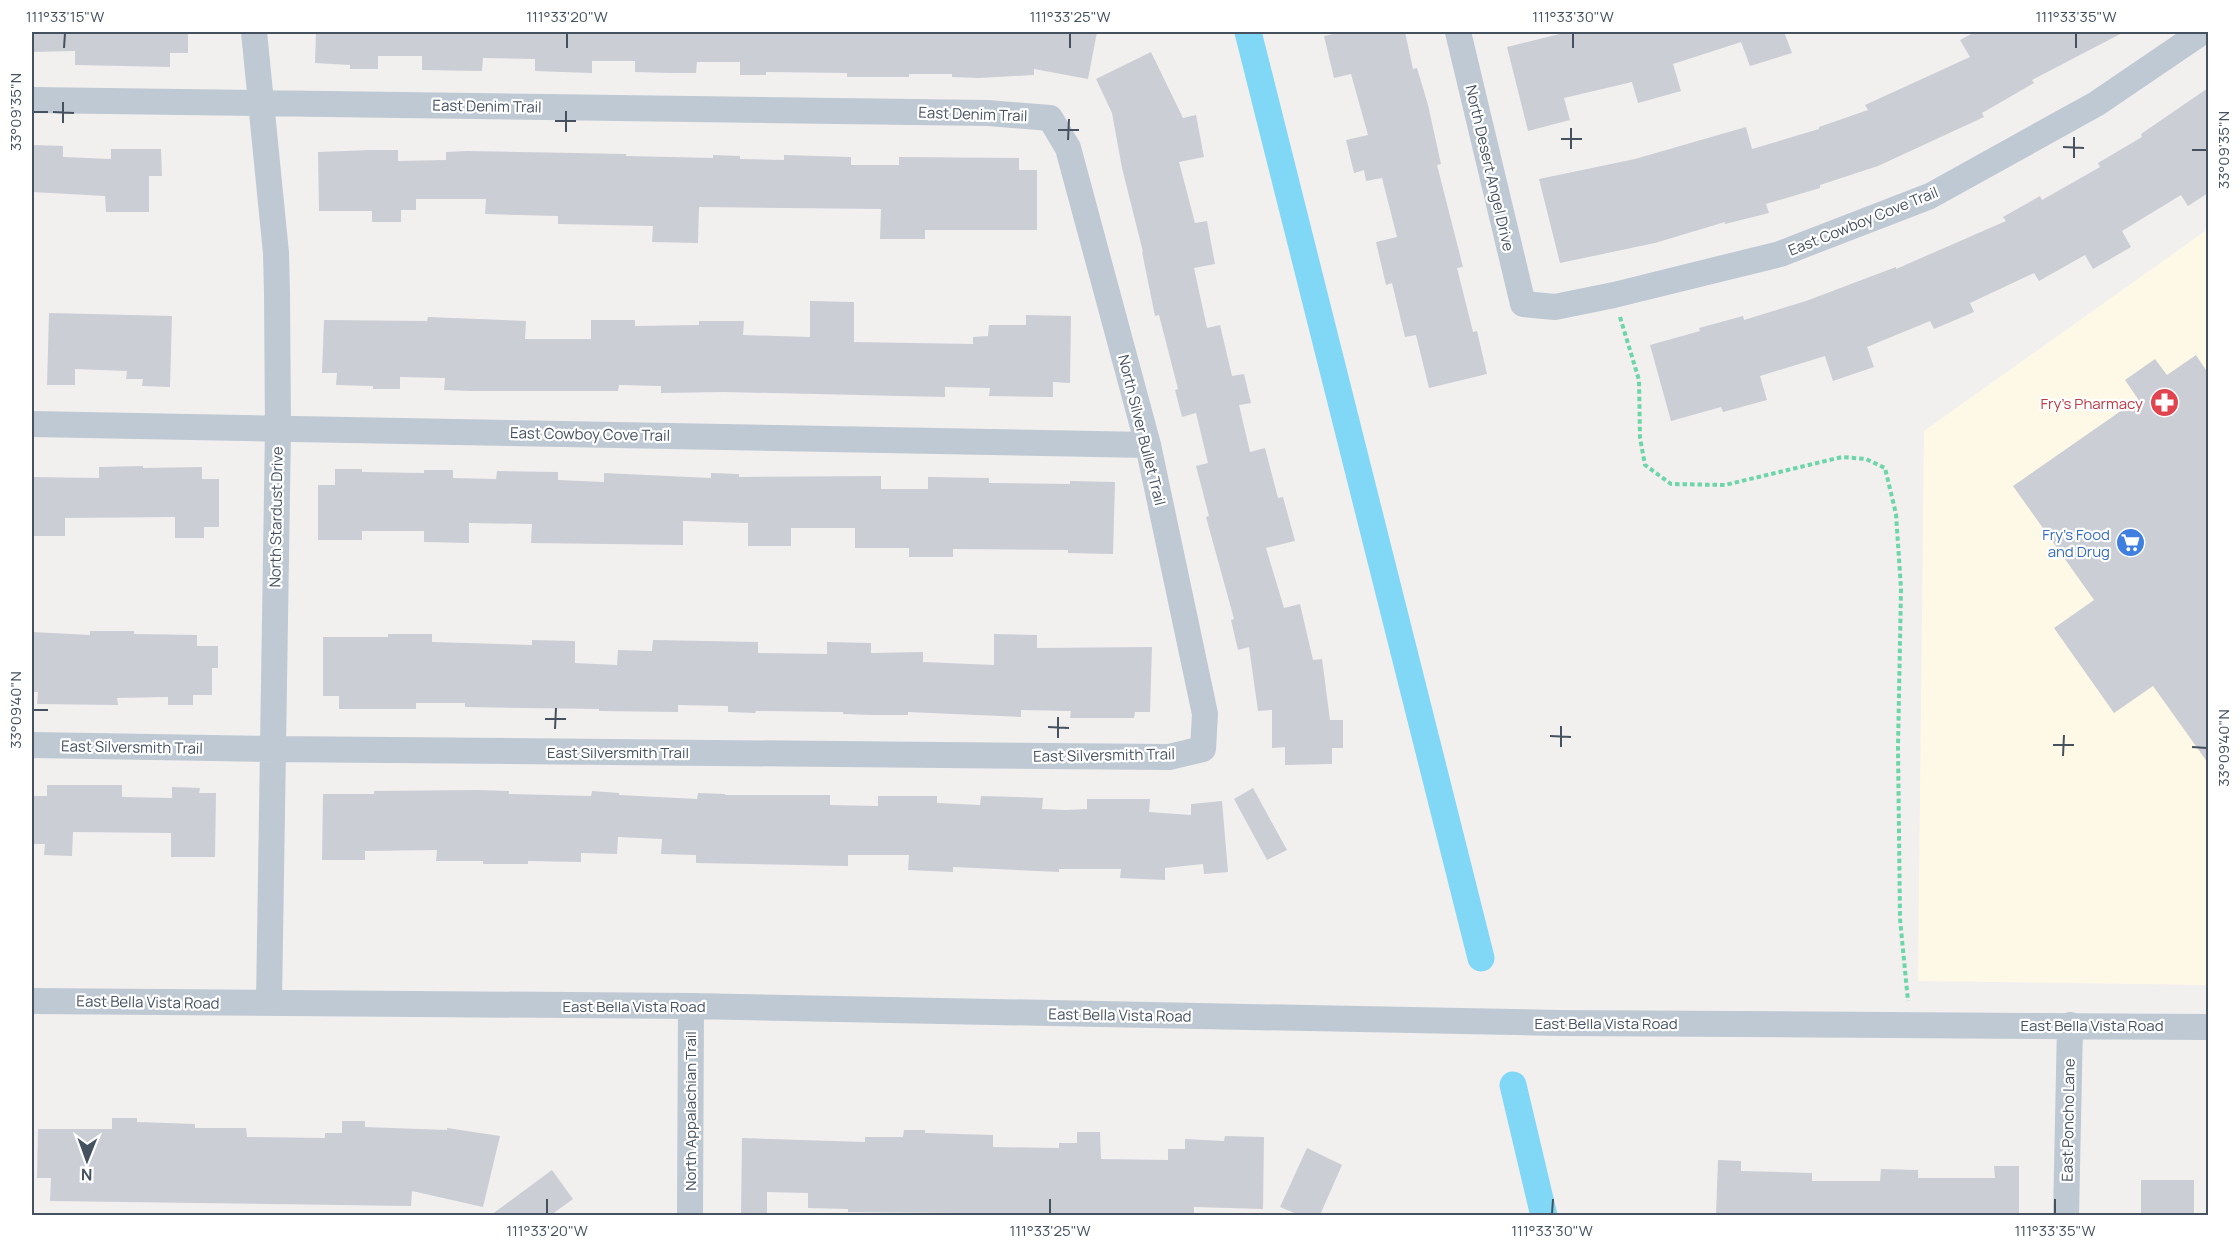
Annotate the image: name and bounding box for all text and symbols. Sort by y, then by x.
text: 111°33'15"W [26,6,104,27]
text: 111°33'20"W [526,6,608,27]
text: 111°33'25"W [1029,6,1111,27]
text: 111°33'30"W [1532,6,1614,27]
text: 111°33'35"W [2036,6,2116,27]
text: 33°09'35"N [5,73,26,151]
street label: North Desert Angel Drive [1461,83,1519,253]
street label: East Denim Trail [432,95,542,117]
street label: East Denim Trail [918,102,1028,126]
text: 33°09'35"N [2213,111,2234,189]
street label: East Cowboy Cove Trail [1785,181,1941,261]
street label: North Silver Bullet Trail [1113,352,1171,508]
pharmacy icon: Fry's Pharmacy [2148,387,2180,419]
place label: Fry's Pharmacy [2041,393,2143,414]
street label: East Cowboy Cove Trail [510,422,670,446]
street label: North Stardust Drive [264,446,288,588]
place label: Fry's Food and Drug [2042,524,2110,562]
supermarket icon: Fry's Food and Drug [2115,527,2147,559]
text: 33°09'40"N [5,671,26,749]
text: 33°09'40"N [2213,709,2234,787]
street label: East Silversmith Trail [61,735,203,759]
street label: East Silversmith Trail [547,742,689,763]
street label: East Silversmith Trail [1033,743,1175,767]
street label: East Bella Vista Road [76,990,220,1014]
street label: East Bella Vista Road [562,996,706,1017]
street label: East Bella Vista Road [1048,1003,1192,1027]
street label: East Bella Vista Road [1534,1013,1678,1034]
street label: East Bella Vista Road [2020,1015,2164,1036]
street label: North Appalachian Trail [680,1031,701,1191]
street label: East Poncho Lane [2056,1058,2080,1182]
north arrow [57,1130,117,1190]
text: N [81,1164,93,1186]
text: 111°33'20"W [506,1220,588,1241]
text: 111°33'25"W [1009,1220,1091,1241]
text: 111°33'30"W [1511,1220,1593,1241]
text: 111°33'35"W [2015,1220,2095,1241]

